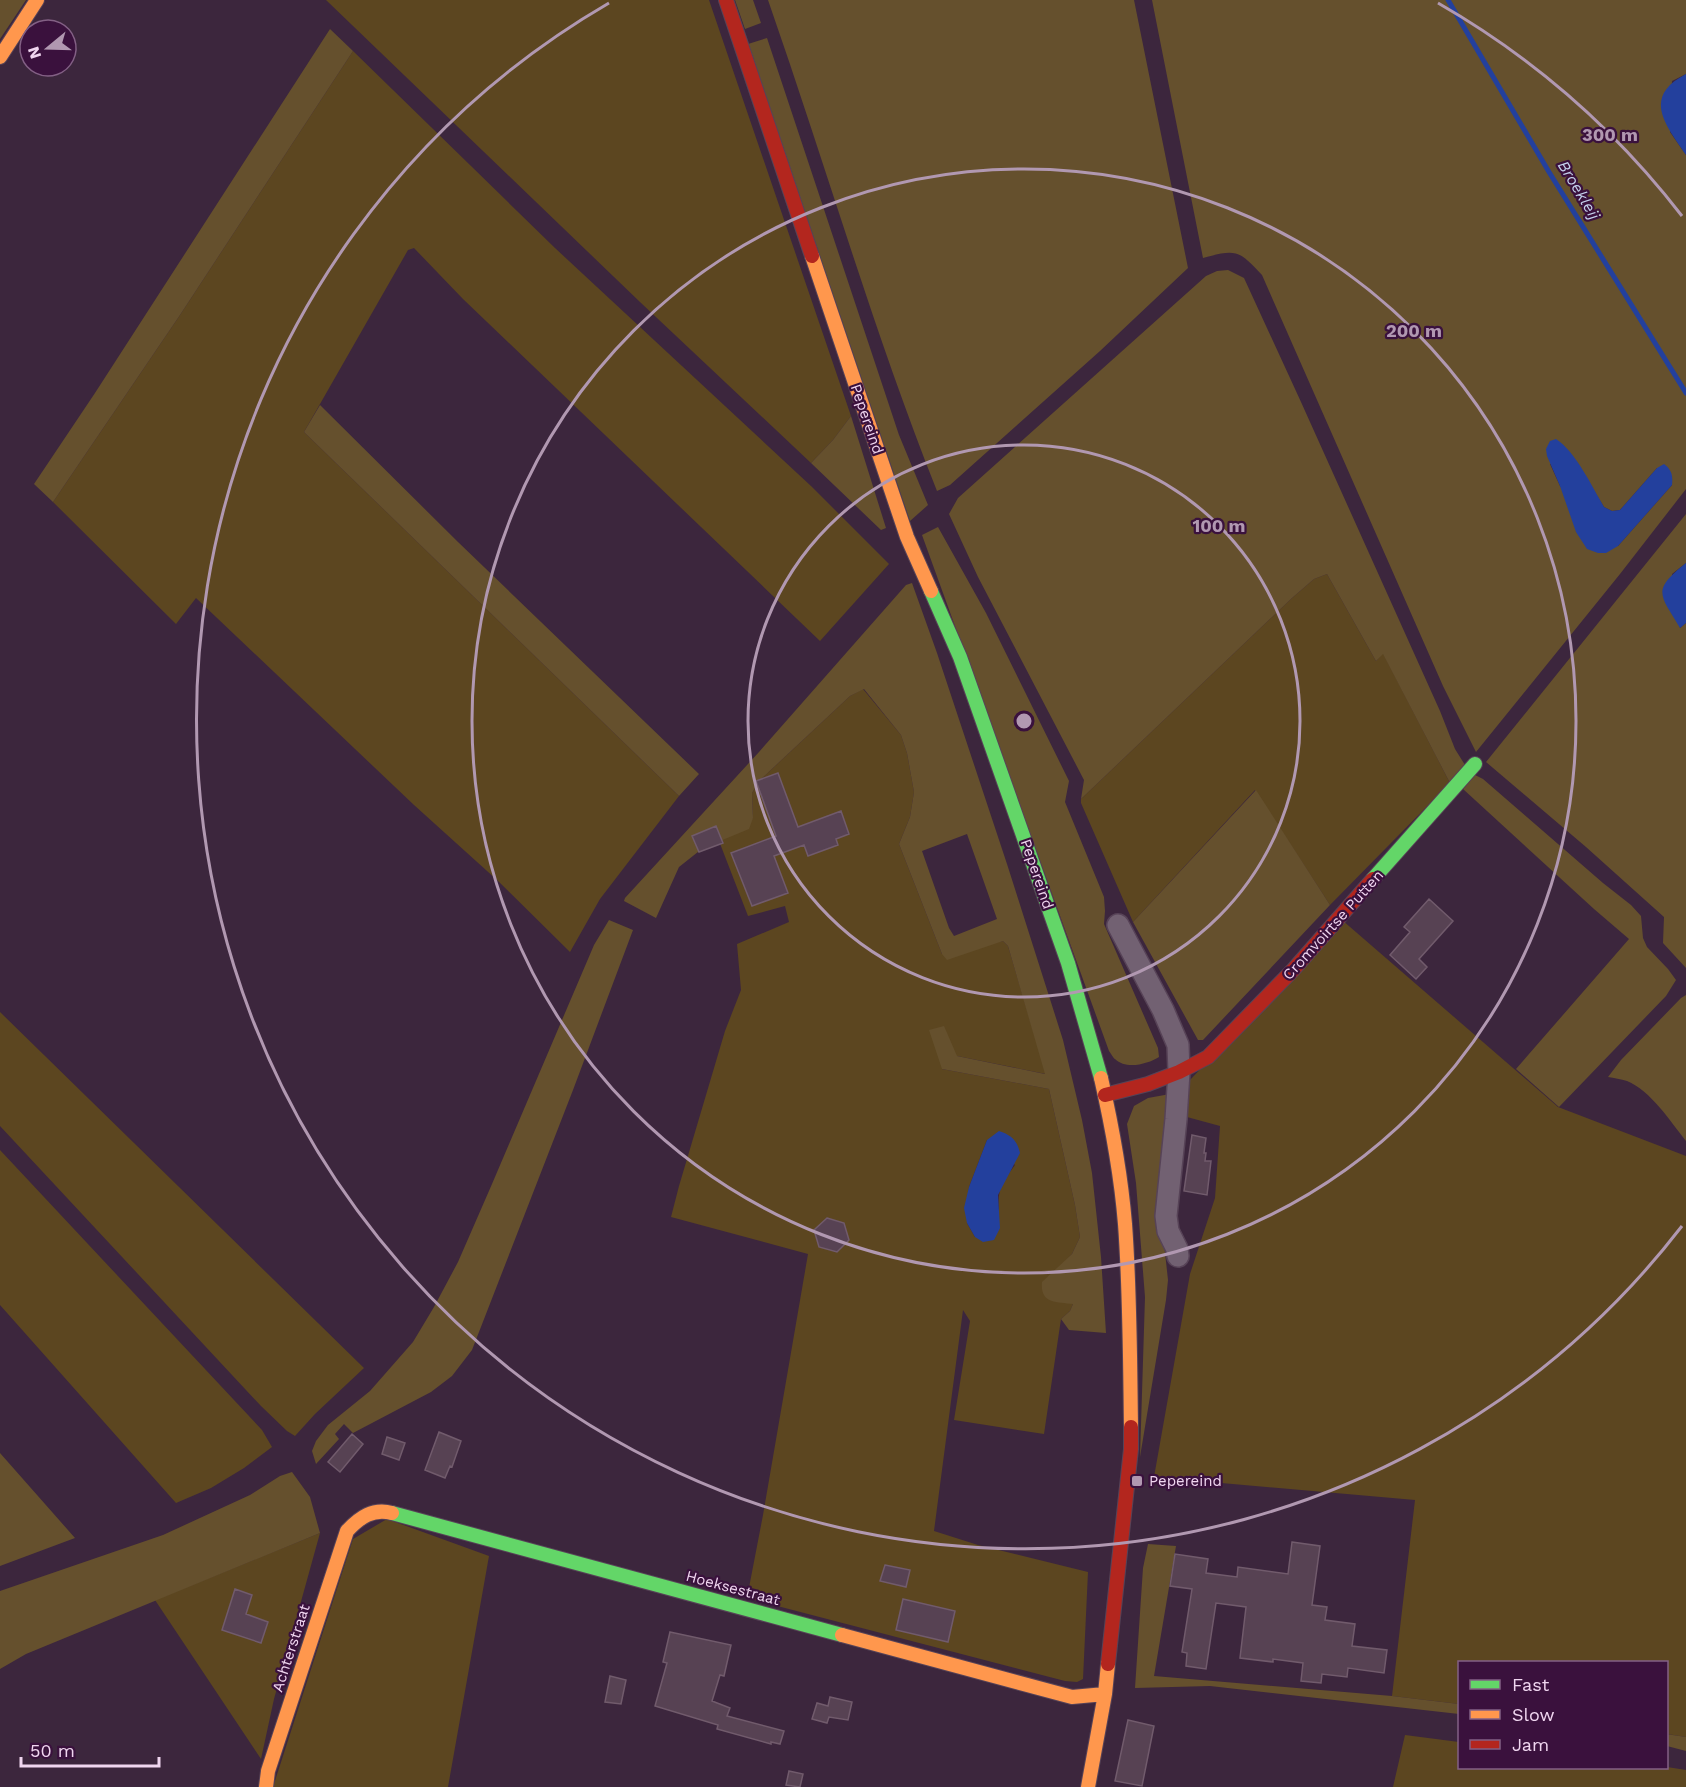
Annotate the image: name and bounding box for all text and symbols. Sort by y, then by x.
north arrow [18,18,78,78]
text: N [23,44,45,61]
text: 300 m [1582,124,1638,145]
water label: Broekleij [1554,157,1605,224]
text: 200 m [1386,320,1442,341]
street label: Pepereind [847,382,887,456]
text: 100 m [1192,515,1246,536]
centre of rings [1014,711,1034,731]
street label: Pepereind [1017,837,1057,911]
street label: Cromvoirtse Putten [1279,866,1387,984]
place label: Pepereind [1149,1472,1222,1490]
marker: Pepereind [1130,1474,1144,1488]
street label: Hoeksestraat [684,1567,783,1609]
street label: Achterstraat [268,1601,314,1694]
legend [1458,1661,1668,1769]
text: Fast [1512,1674,1550,1695]
text: Slow [1512,1704,1555,1725]
scale bar [21,1730,159,1768]
text: Jam [1512,1734,1549,1755]
text: 50 m [30,1740,75,1761]

